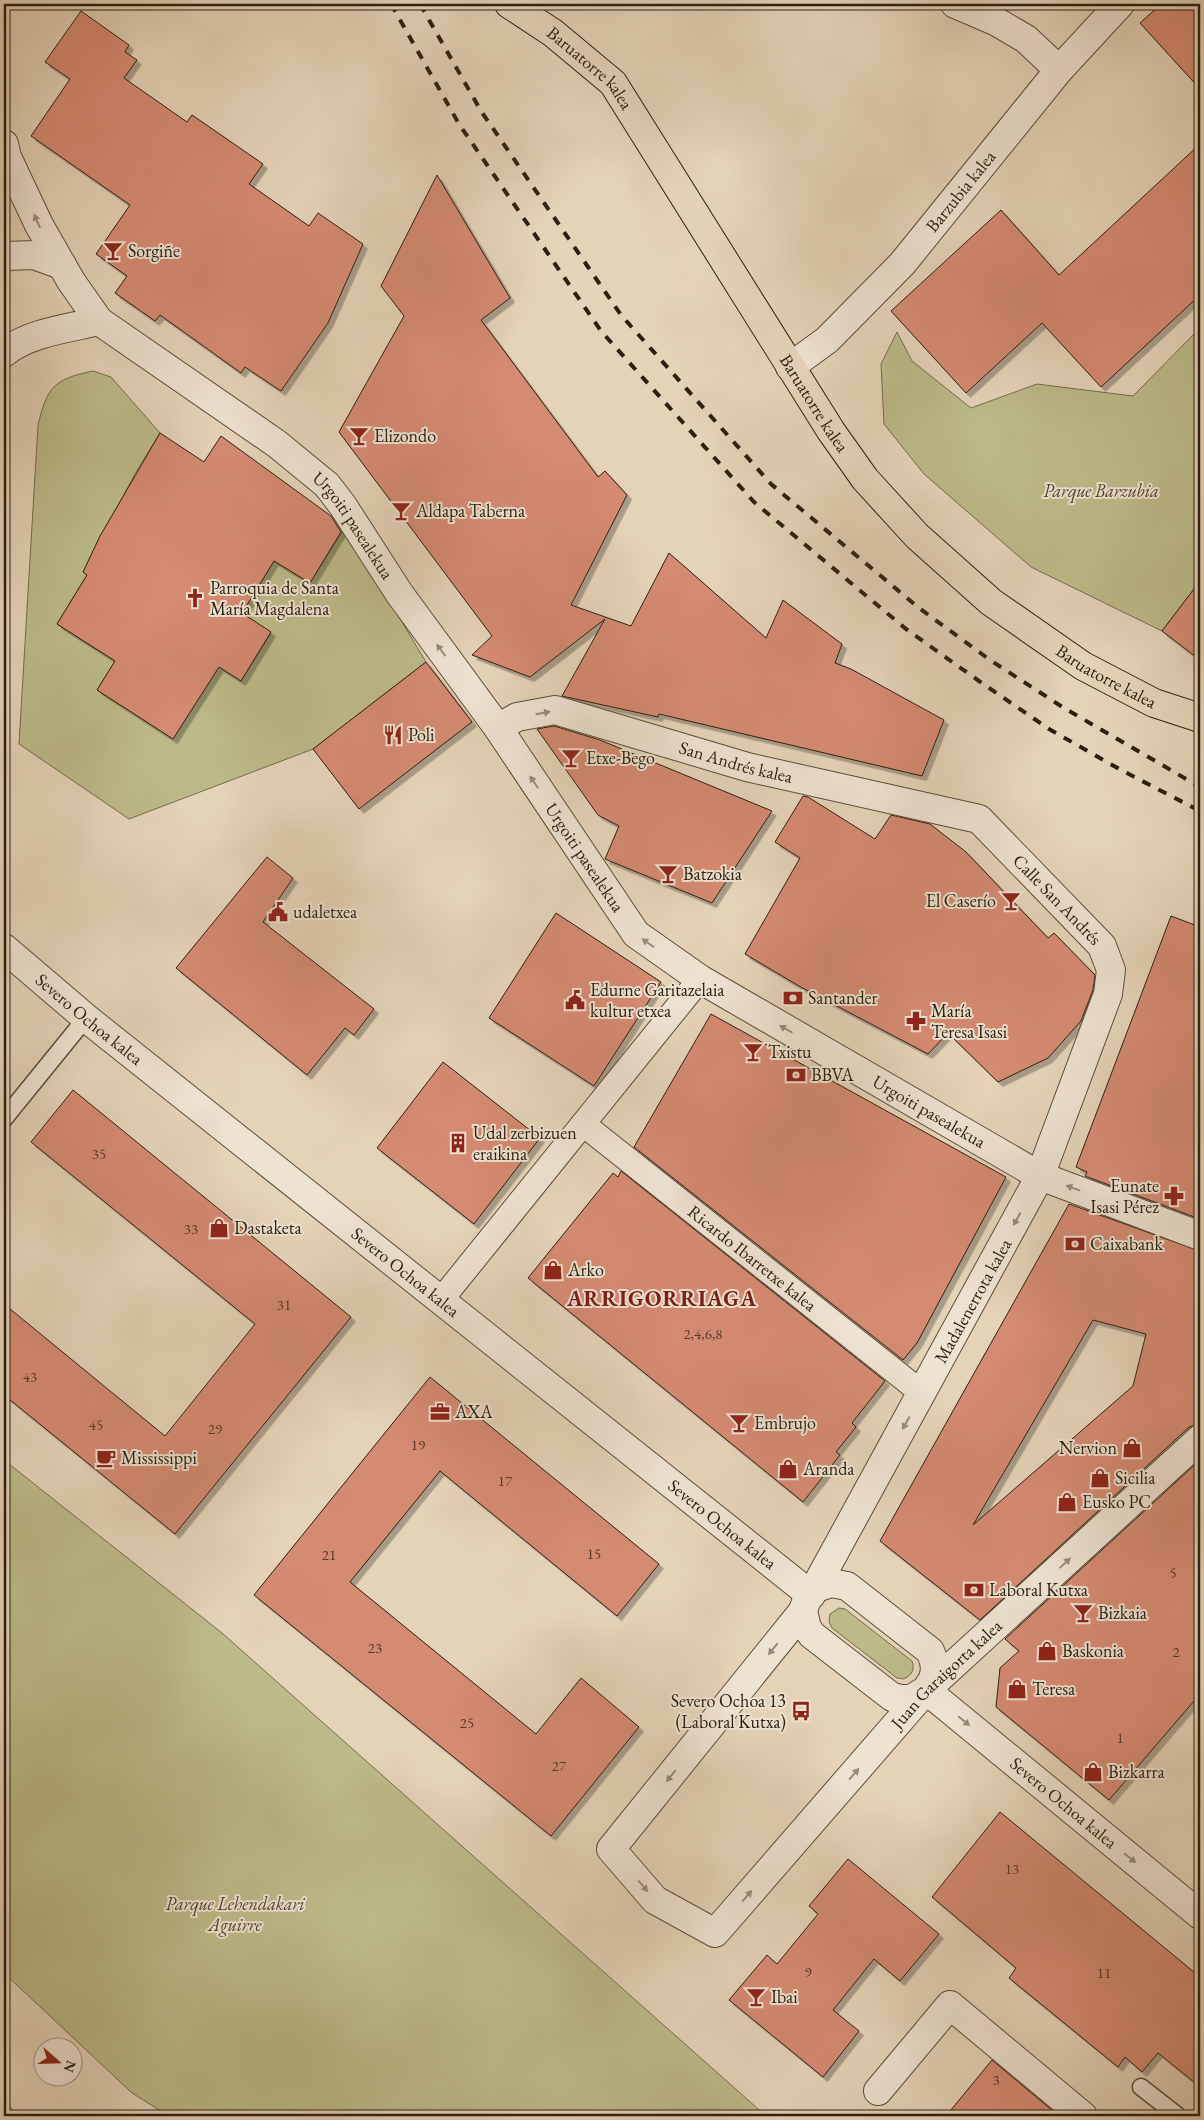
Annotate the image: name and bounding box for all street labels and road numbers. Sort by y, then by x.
street label: Baruatorre kalea [542,21,639,114]
street label: Barzubia kalea [920,145,1001,237]
street label: Baruatorre kalea [775,350,855,457]
street label: Urgoiti pasealekua [308,466,400,584]
street label: Baruatorre kalea [1052,639,1161,714]
street label: San Andrés kalea [677,736,796,788]
street label: Urgoiti pasealekua [540,798,630,917]
street label: Calle San Andrés [1008,849,1107,950]
street label: Severo Ochoa kalea [31,968,148,1070]
street label: Urgoiti pasealekua [869,1070,991,1153]
street label: Ricardo Ibarretxe kalea [683,1200,822,1317]
street label: Severo Ochoa kalea [347,1222,465,1322]
street label: Madalenerrota kalea [929,1234,1017,1367]
street label: Severo Ochoa kalea [664,1474,782,1575]
street label: Juan Garaigorta kalea [884,1614,1007,1735]
street label: Severo Ochoa kalea [1005,1752,1123,1854]

